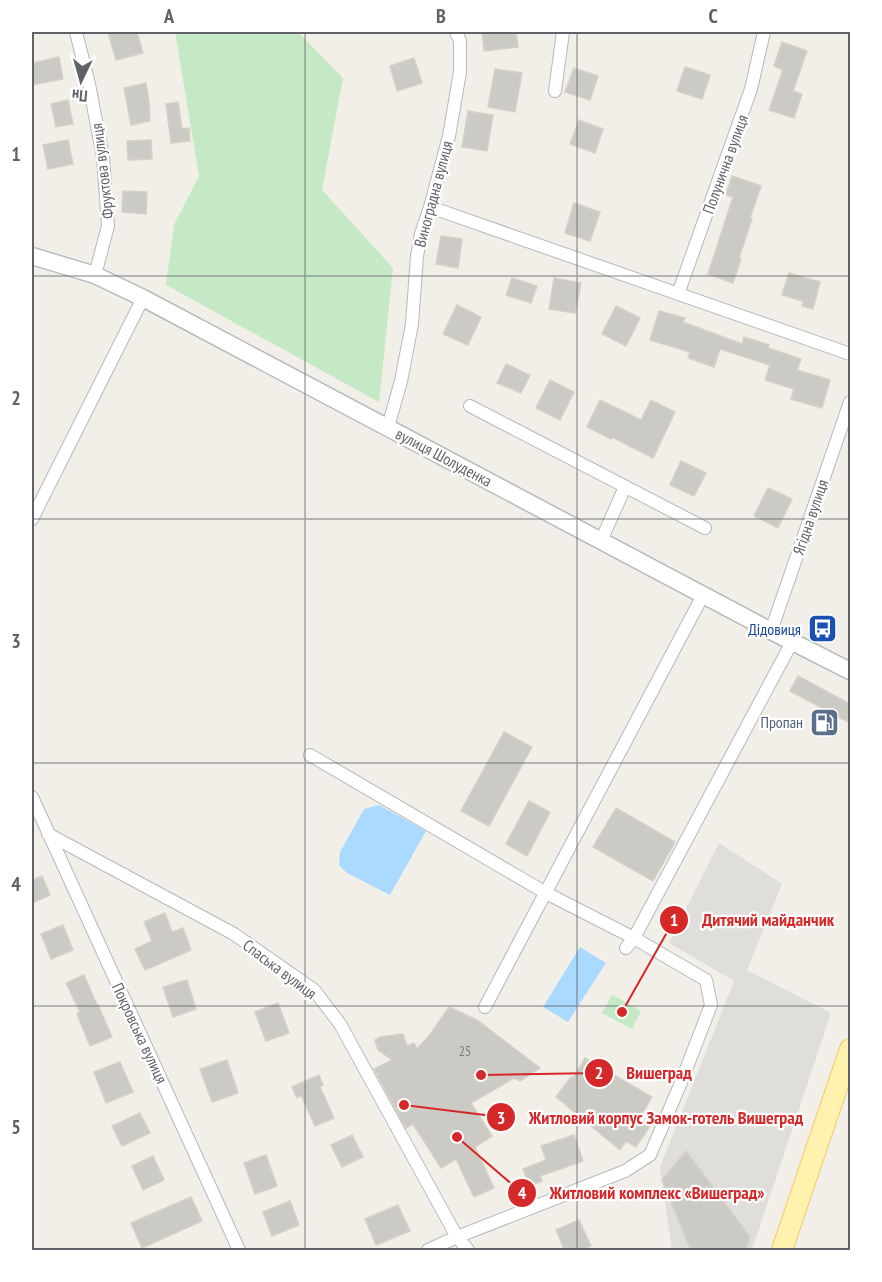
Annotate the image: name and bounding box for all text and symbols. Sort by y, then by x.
text: A [163,3,175,29]
text: B [436,3,446,29]
text: C [708,3,718,29]
north arrow [51,51,111,111]
text: Пн [71,85,88,107]
street label: Полунична вулиця [698,112,752,216]
street label: Фруктова вулиця [86,122,118,220]
street label: Виноградна вулиця [409,139,457,249]
text: 1 [11,141,21,167]
text: 2 [11,385,21,411]
street label: вулиця Шолуденка [392,423,496,491]
street label: Ягідна вулиця [788,477,832,557]
bus stop icon: Дідовиця [806,613,838,645]
place label: Дідовиця [748,619,801,639]
text: 3 [11,628,21,654]
fuel station icon: Пропан [808,706,840,738]
place label: Пропан [760,712,803,732]
text: 4 [11,871,21,897]
callout: Дитячий майданчик [659,902,846,938]
text: 1 [670,908,678,931]
text: Дитячий майданчик [702,908,835,931]
street label: Спаська вулиця [239,935,321,1003]
street label: Покровська вулиця [108,980,172,1086]
house number: 25 [459,1042,471,1060]
callout: Вишеград [584,1055,704,1091]
text: 2 [595,1061,603,1084]
text: Вишеград [626,1061,692,1084]
callout: Житловий корпус Замок-готель Вишеград [486,1099,815,1135]
text: 3 [497,1106,505,1129]
text: Житловий корпус Замок-готель Вишеград [528,1106,804,1129]
text: 5 [11,1114,21,1140]
callout: Житловий комплекс «Вишеград» [507,1175,777,1211]
text: 4 [518,1181,527,1204]
text: Житловий комплекс «Вишеград» [548,1181,765,1204]

